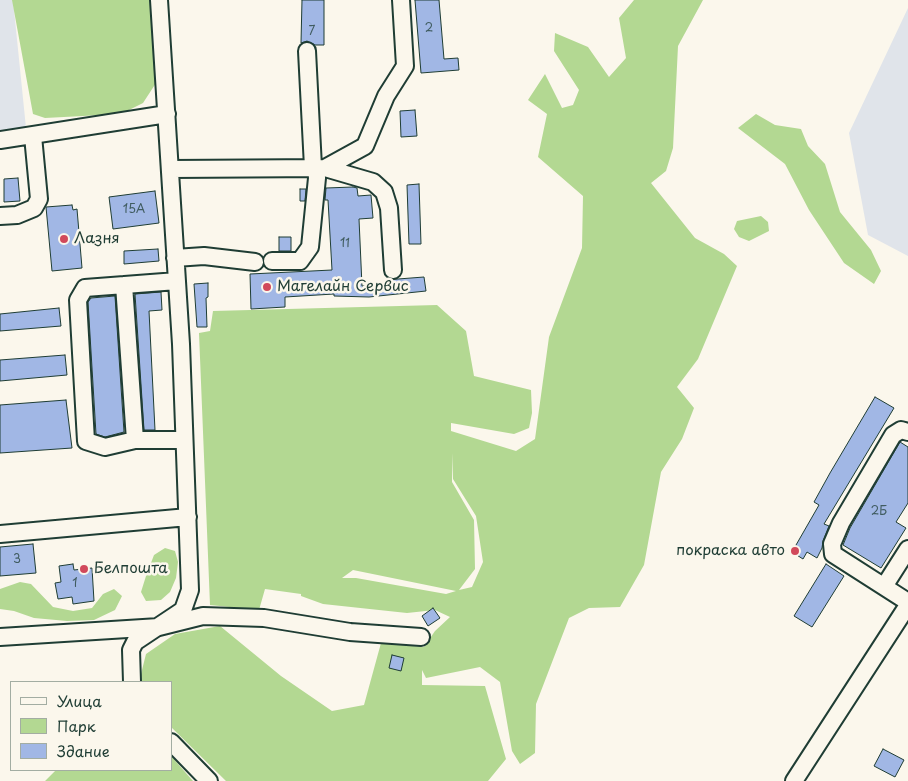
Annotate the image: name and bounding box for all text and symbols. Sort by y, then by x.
house number: 2 [425,22,433,36]
house number: 7 [309,25,315,39]
house number: 15А [123,203,145,217]
place label: Лазня [74,230,120,248]
marker: Лазня [58,233,70,245]
house number: 11 [340,237,350,251]
place label: Магелайн Сервис [277,278,409,296]
marker: Магелайн Сервис [261,281,273,293]
house number: 2Б [871,505,887,519]
place label: покраска авто [676,542,785,560]
marker: покраска авто [789,545,801,557]
house number: 3 [13,553,21,567]
place label: Белпошта [94,560,168,578]
marker: Белпошта [78,563,90,575]
house number: 1 [72,577,78,591]
legend [10,681,172,771]
text: Улица [57,689,102,712]
text: Парк [57,714,96,737]
text: Здание [57,739,110,762]

